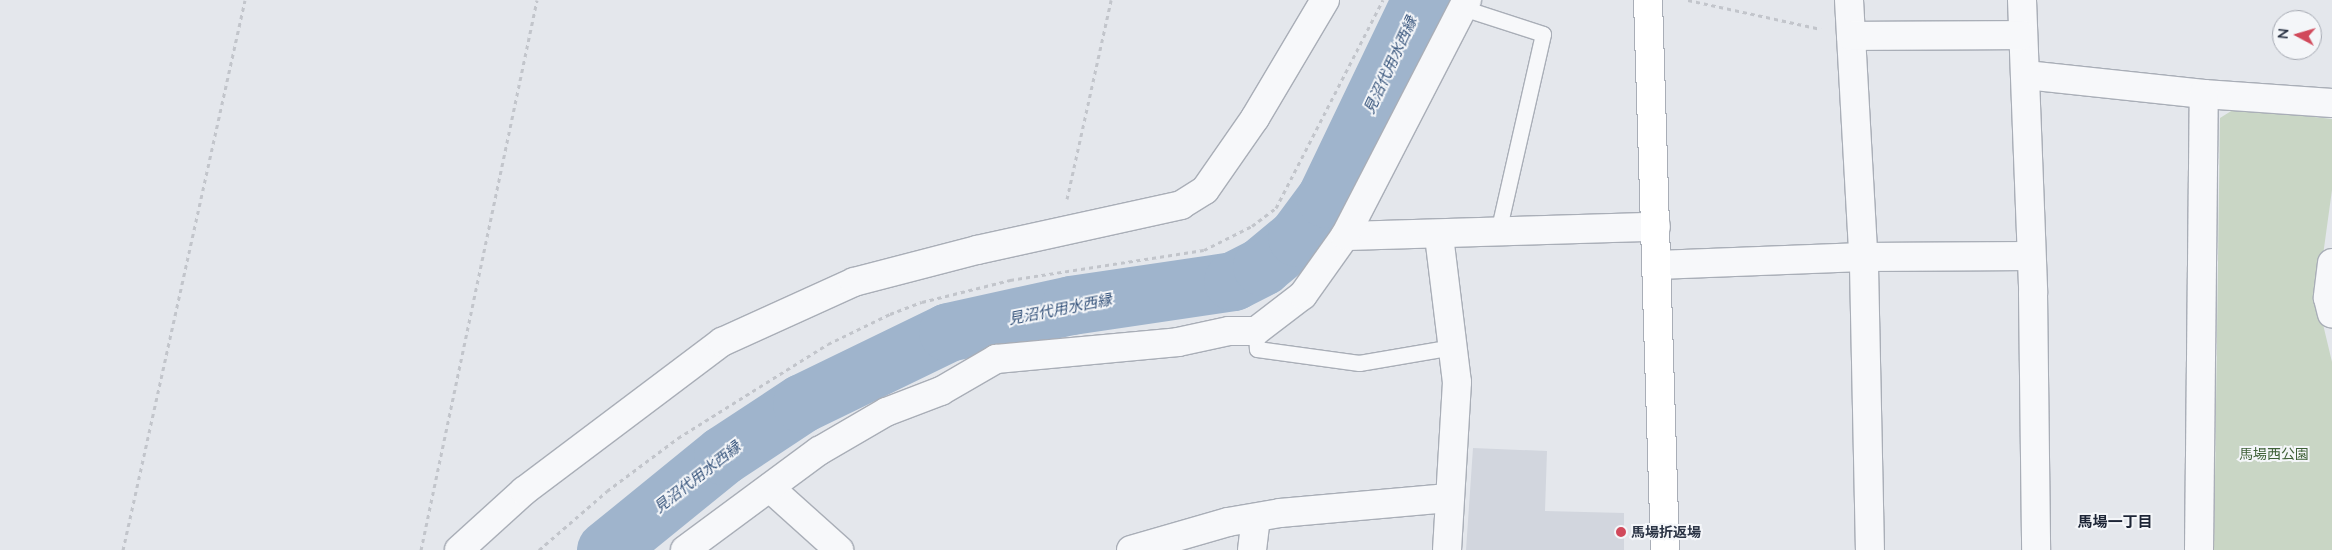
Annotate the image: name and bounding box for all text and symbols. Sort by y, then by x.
north arrow [2272,10,2322,60]
water label: 見沼代用水西縁 [1360,14,1420,116]
text: N [2274,27,2292,40]
water label: 見沼代用水西縁 [1007,290,1113,328]
water label: 見沼代用水西縁 [650,438,744,516]
park label: 馬場西公園 [2239,446,2309,462]
district label: 馬場一丁目 [2078,513,2152,531]
place label: 馬場折返場 [1631,524,1701,540]
marker: 馬場折返場 [1615,526,1627,538]

